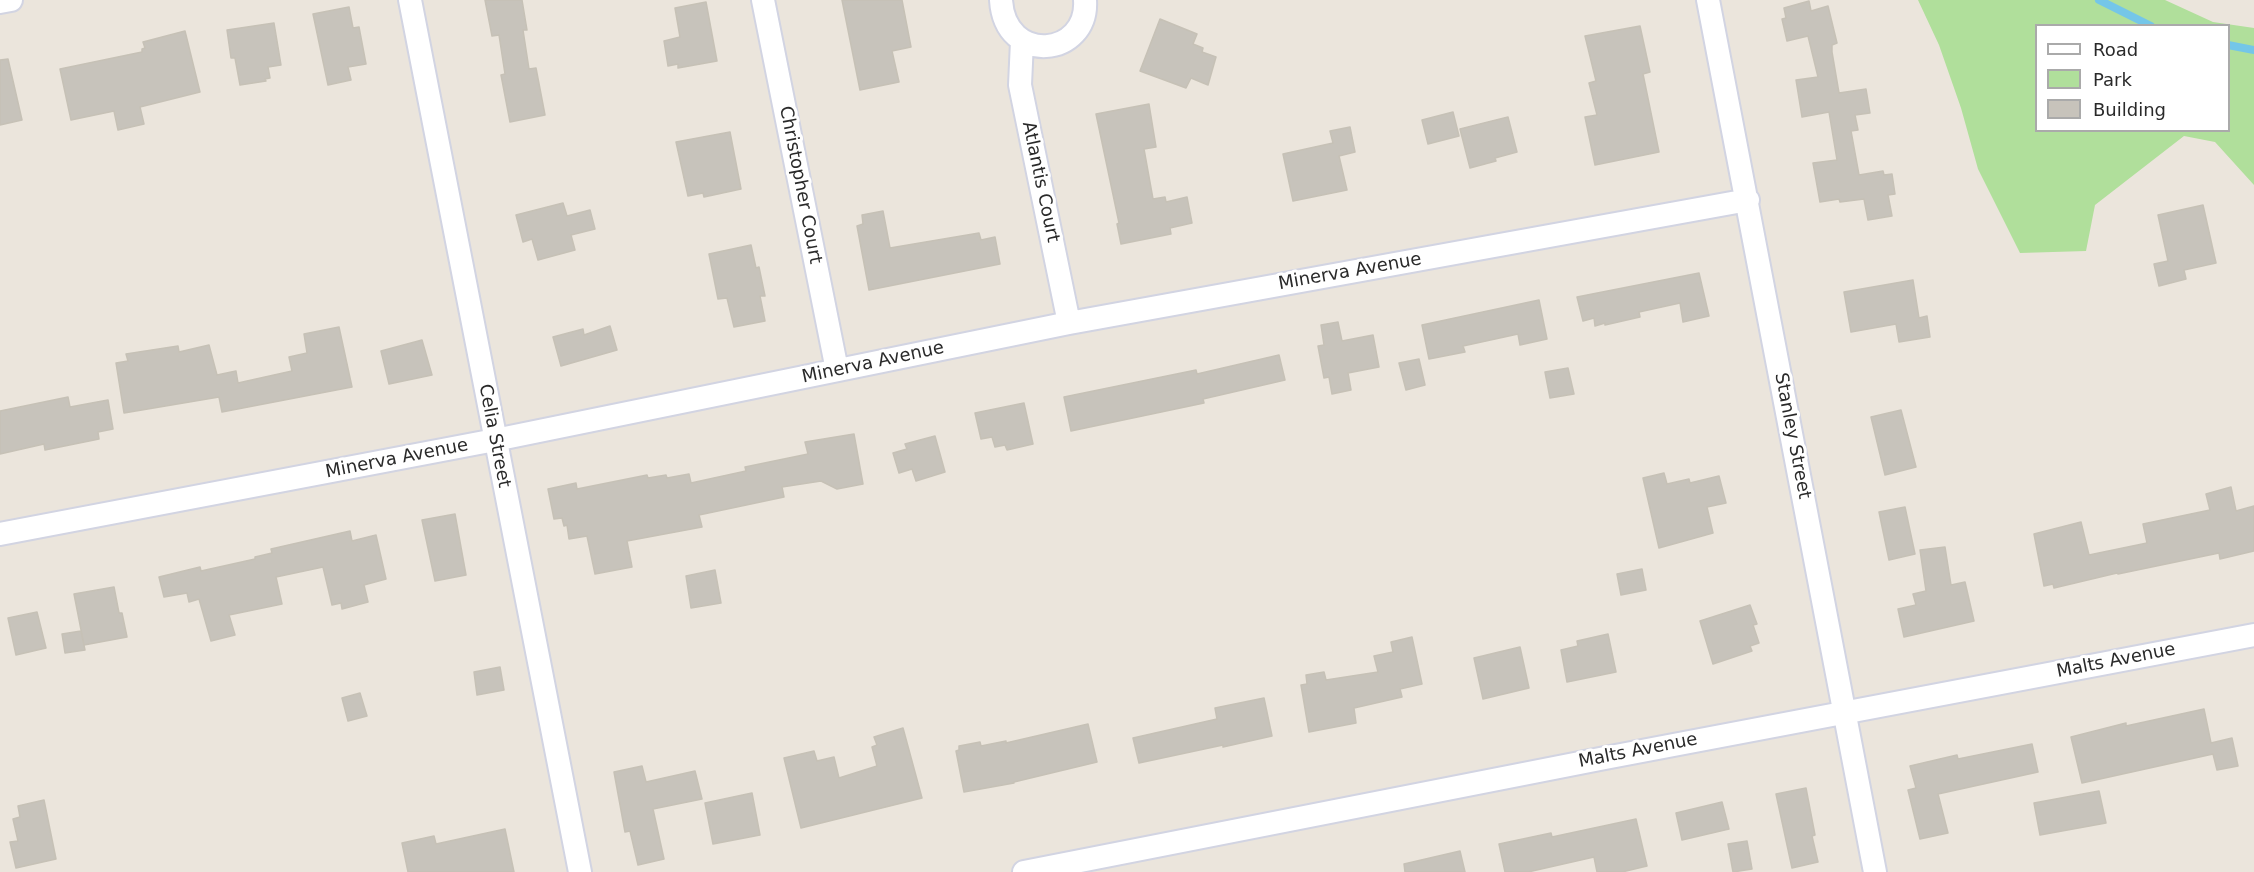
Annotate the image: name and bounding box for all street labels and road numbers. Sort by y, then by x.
street label: Christopher Court [774,104,826,266]
street label: Atlantis Court [1017,120,1063,244]
street label: Minerva Avenue [1277,249,1423,295]
street label: Minerva Avenue [800,337,946,389]
street label: Stanley Street [1769,371,1815,501]
street label: Celia Street [473,382,515,490]
street label: Minerva Avenue [324,435,470,483]
street label: Malts Avenue [2055,639,2177,683]
street label: Malts Avenue [1577,729,1699,773]

